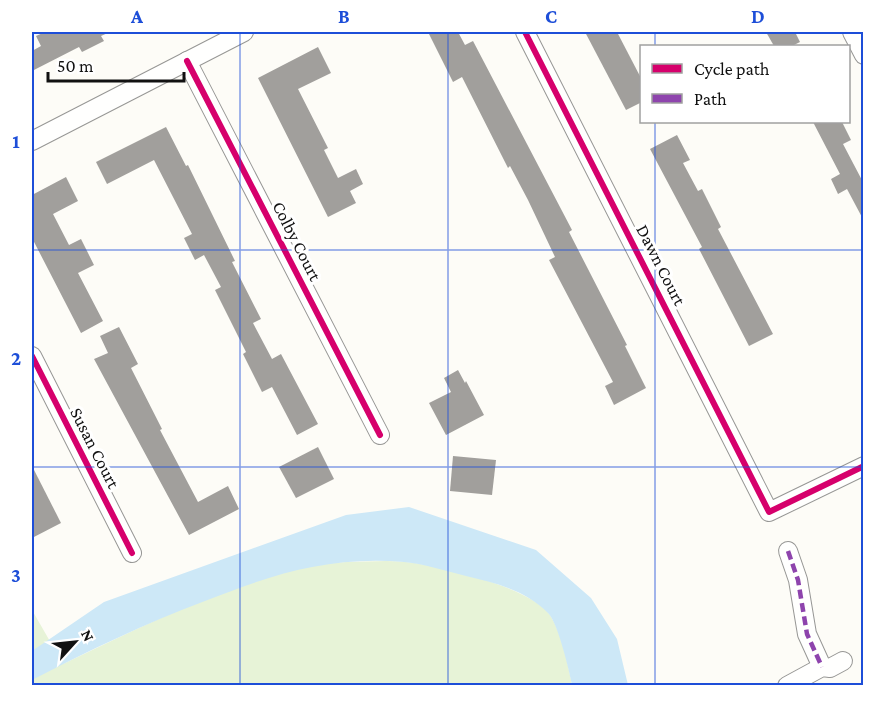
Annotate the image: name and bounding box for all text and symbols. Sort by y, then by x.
text: A [130,5,144,27]
text: B [338,5,350,27]
text: C [545,5,557,27]
text: D [751,5,765,27]
scale bar [48,45,184,83]
legend [640,45,850,123]
text: 50 m [57,56,94,76]
text: Cycle path [694,59,770,79]
text: Path [694,89,727,109]
text: 1 [12,130,20,152]
street label: Colby Court [268,198,326,285]
street label: Dawn Court [632,221,690,310]
text: 2 [11,347,21,369]
street label: Susan Court [66,404,124,493]
text: 3 [11,564,21,586]
north arrow [45,612,105,672]
text: N [78,627,98,644]

